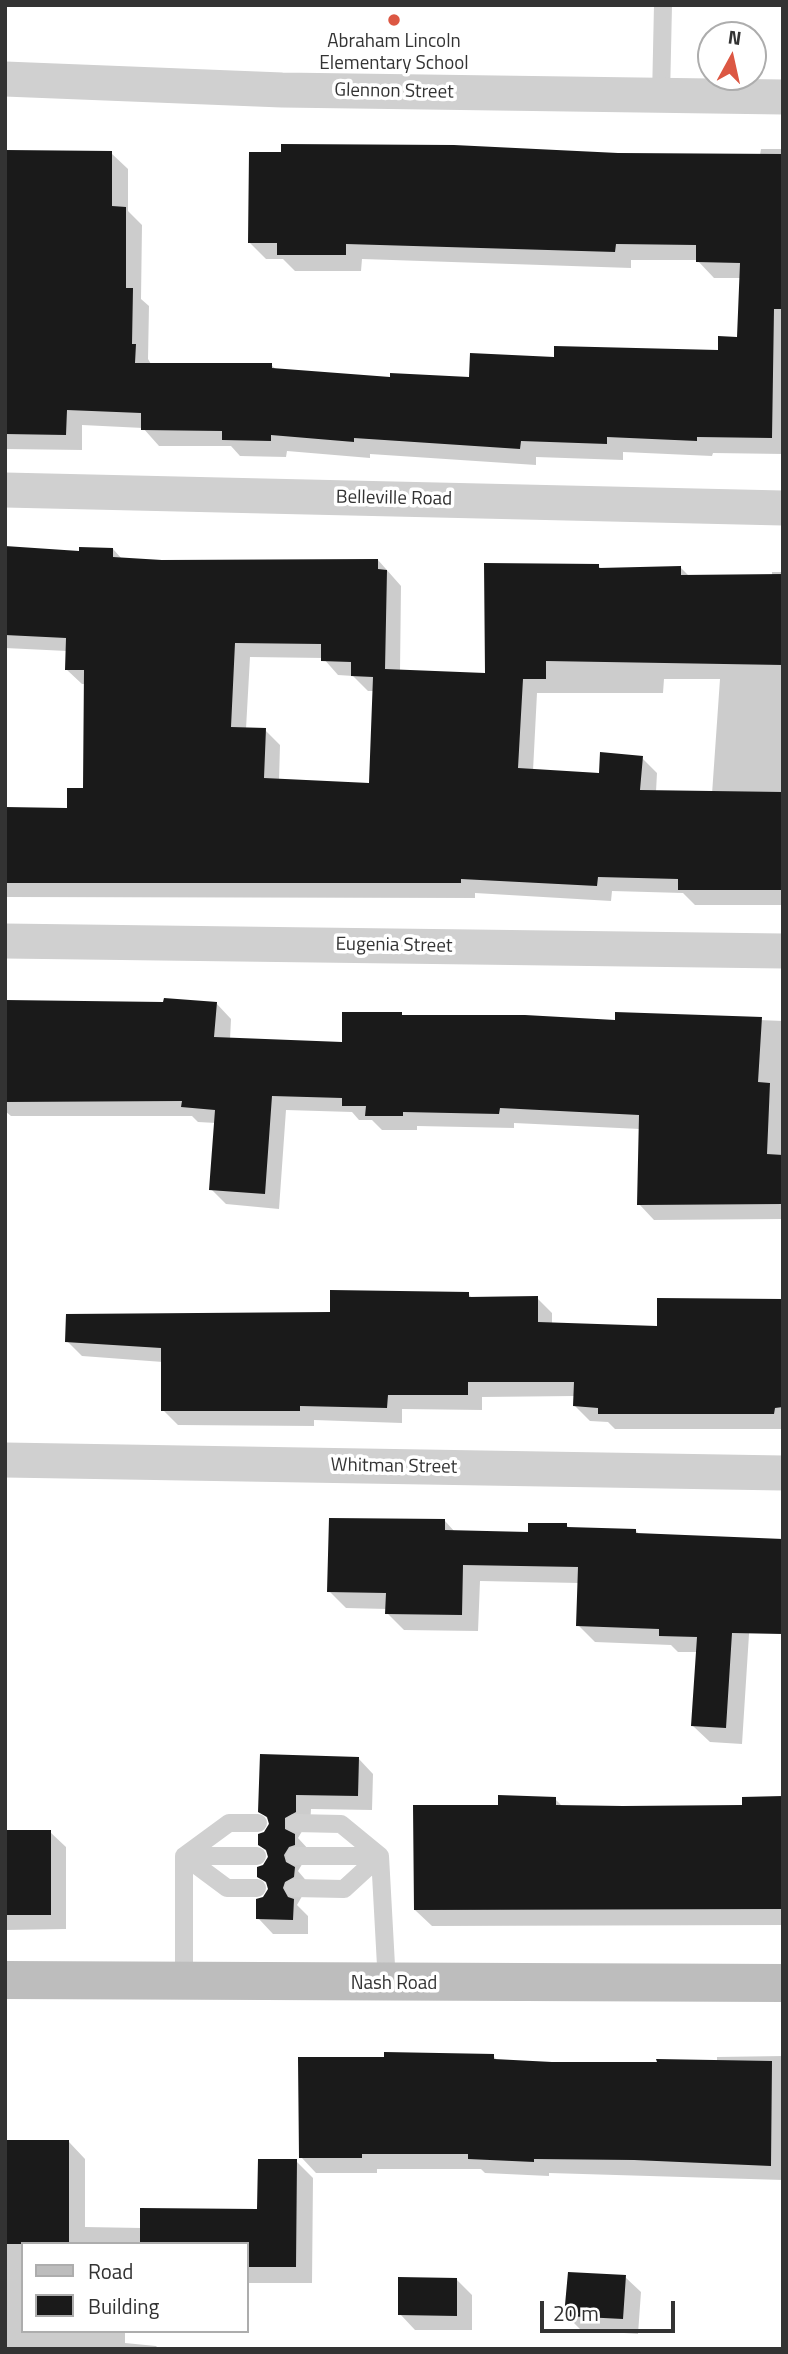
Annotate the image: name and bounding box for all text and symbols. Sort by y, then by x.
marker: Abraham Lincoln Elementary School [386,12,402,28]
north arrow [697,21,767,91]
text: N [726,21,743,52]
place label: Abraham Lincoln Elementary School [319,31,469,75]
street label: Glennon Street [334,80,454,104]
street label: Belleville Road [336,487,452,511]
street label: Eugenia Street [335,934,453,958]
street label: Whitman Street [330,1454,458,1480]
street label: Nash Road [351,1973,437,1995]
legend [21,2242,248,2333]
text: Road [88,2255,133,2287]
scale bar [543,2288,678,2332]
text: Building [88,2290,159,2322]
text: 20 m [553,2297,599,2329]

